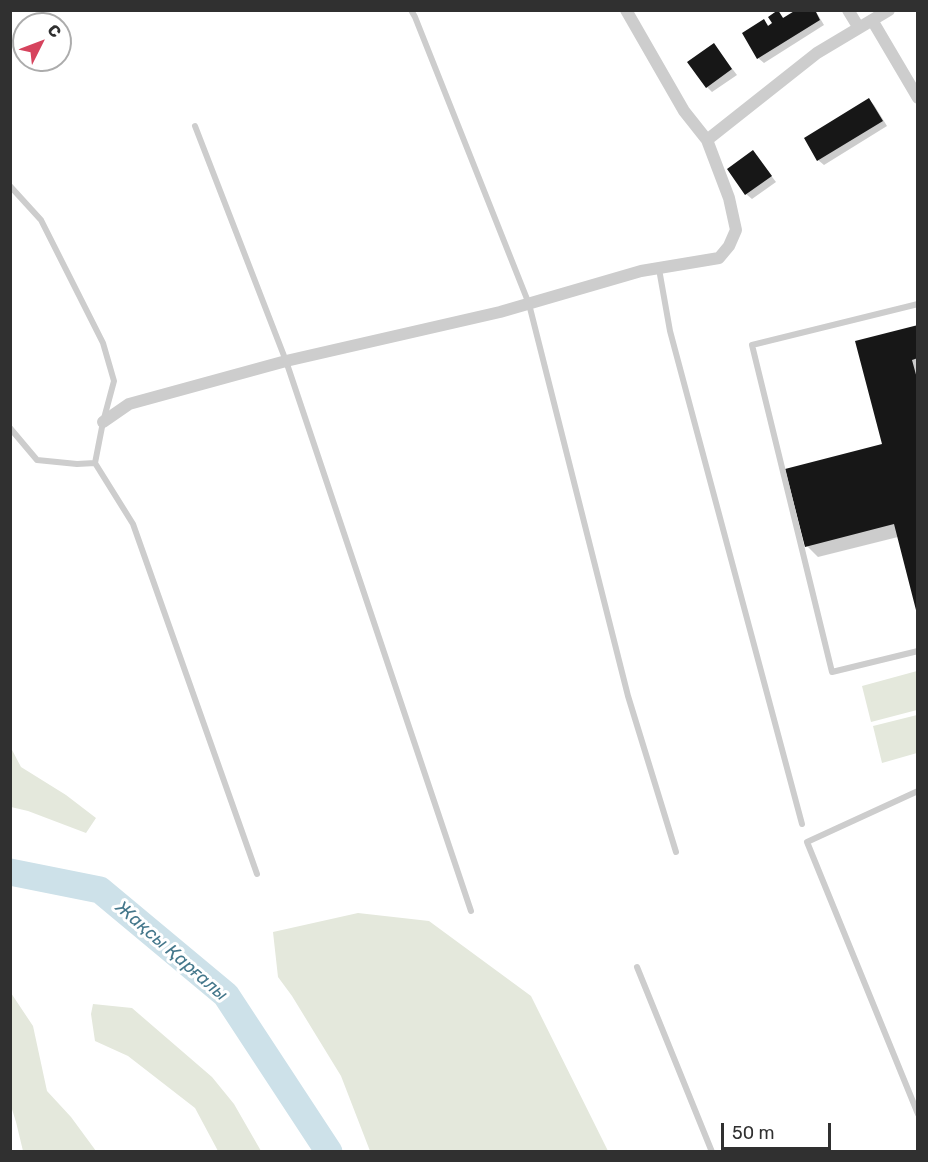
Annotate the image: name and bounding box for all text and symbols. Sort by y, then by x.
north arrow [12,12,72,72]
text: С [43,20,65,41]
water label: Жақсы Қарғалы [110,896,232,1006]
scale bar [724,1111,834,1149]
text: 50 m [732,1122,775,1144]

